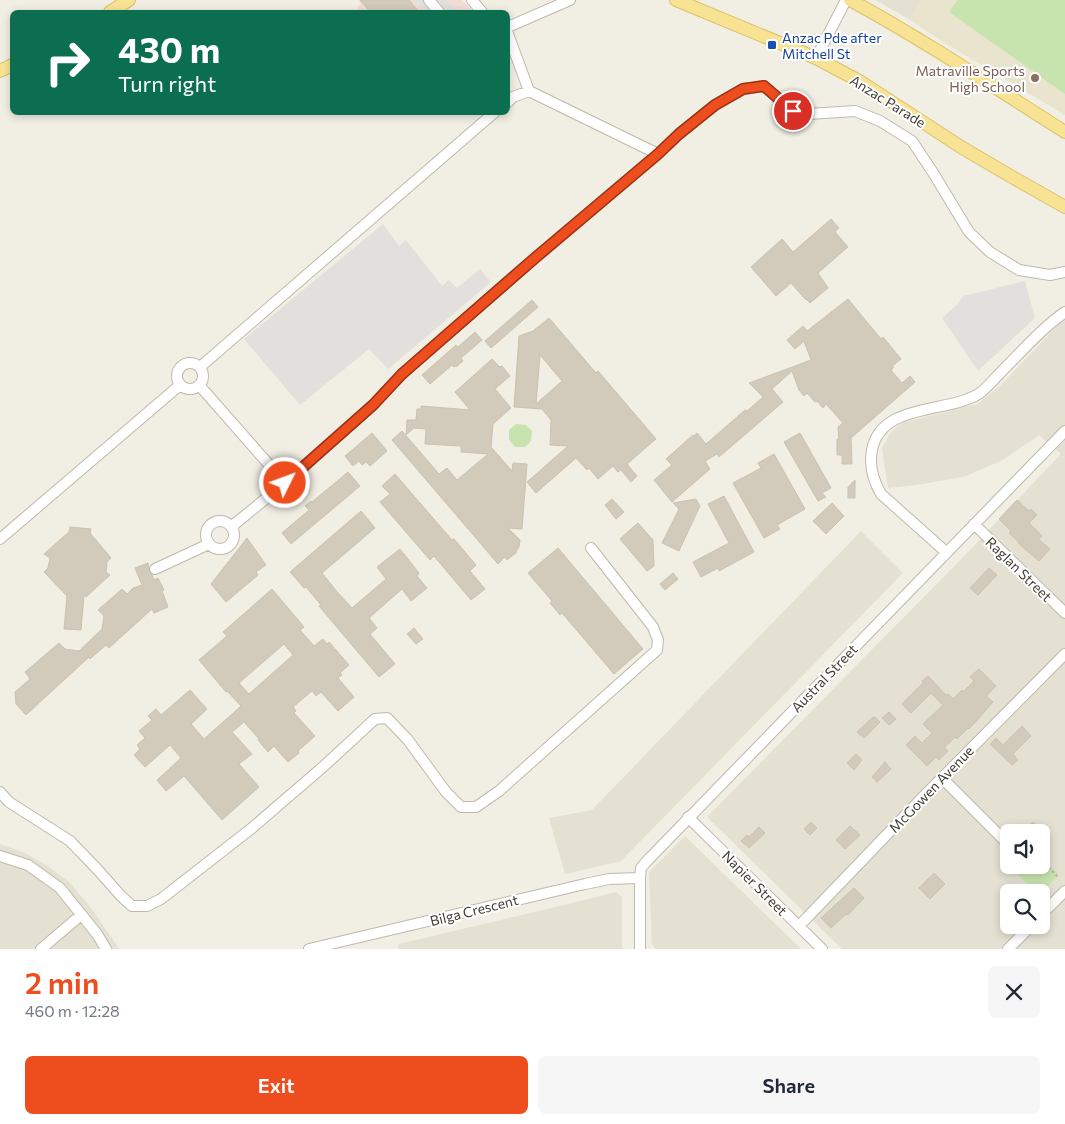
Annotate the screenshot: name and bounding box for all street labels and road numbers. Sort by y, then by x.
street label: Anzac Parade [847,71,929,131]
street label: Raglan Street [982,533,1056,605]
street label: Austral Street [787,640,861,716]
street label: McGowen Avenue [885,742,977,836]
street label: Napier Street [719,847,791,919]
street label: Bilga Crescent [428,891,520,929]

